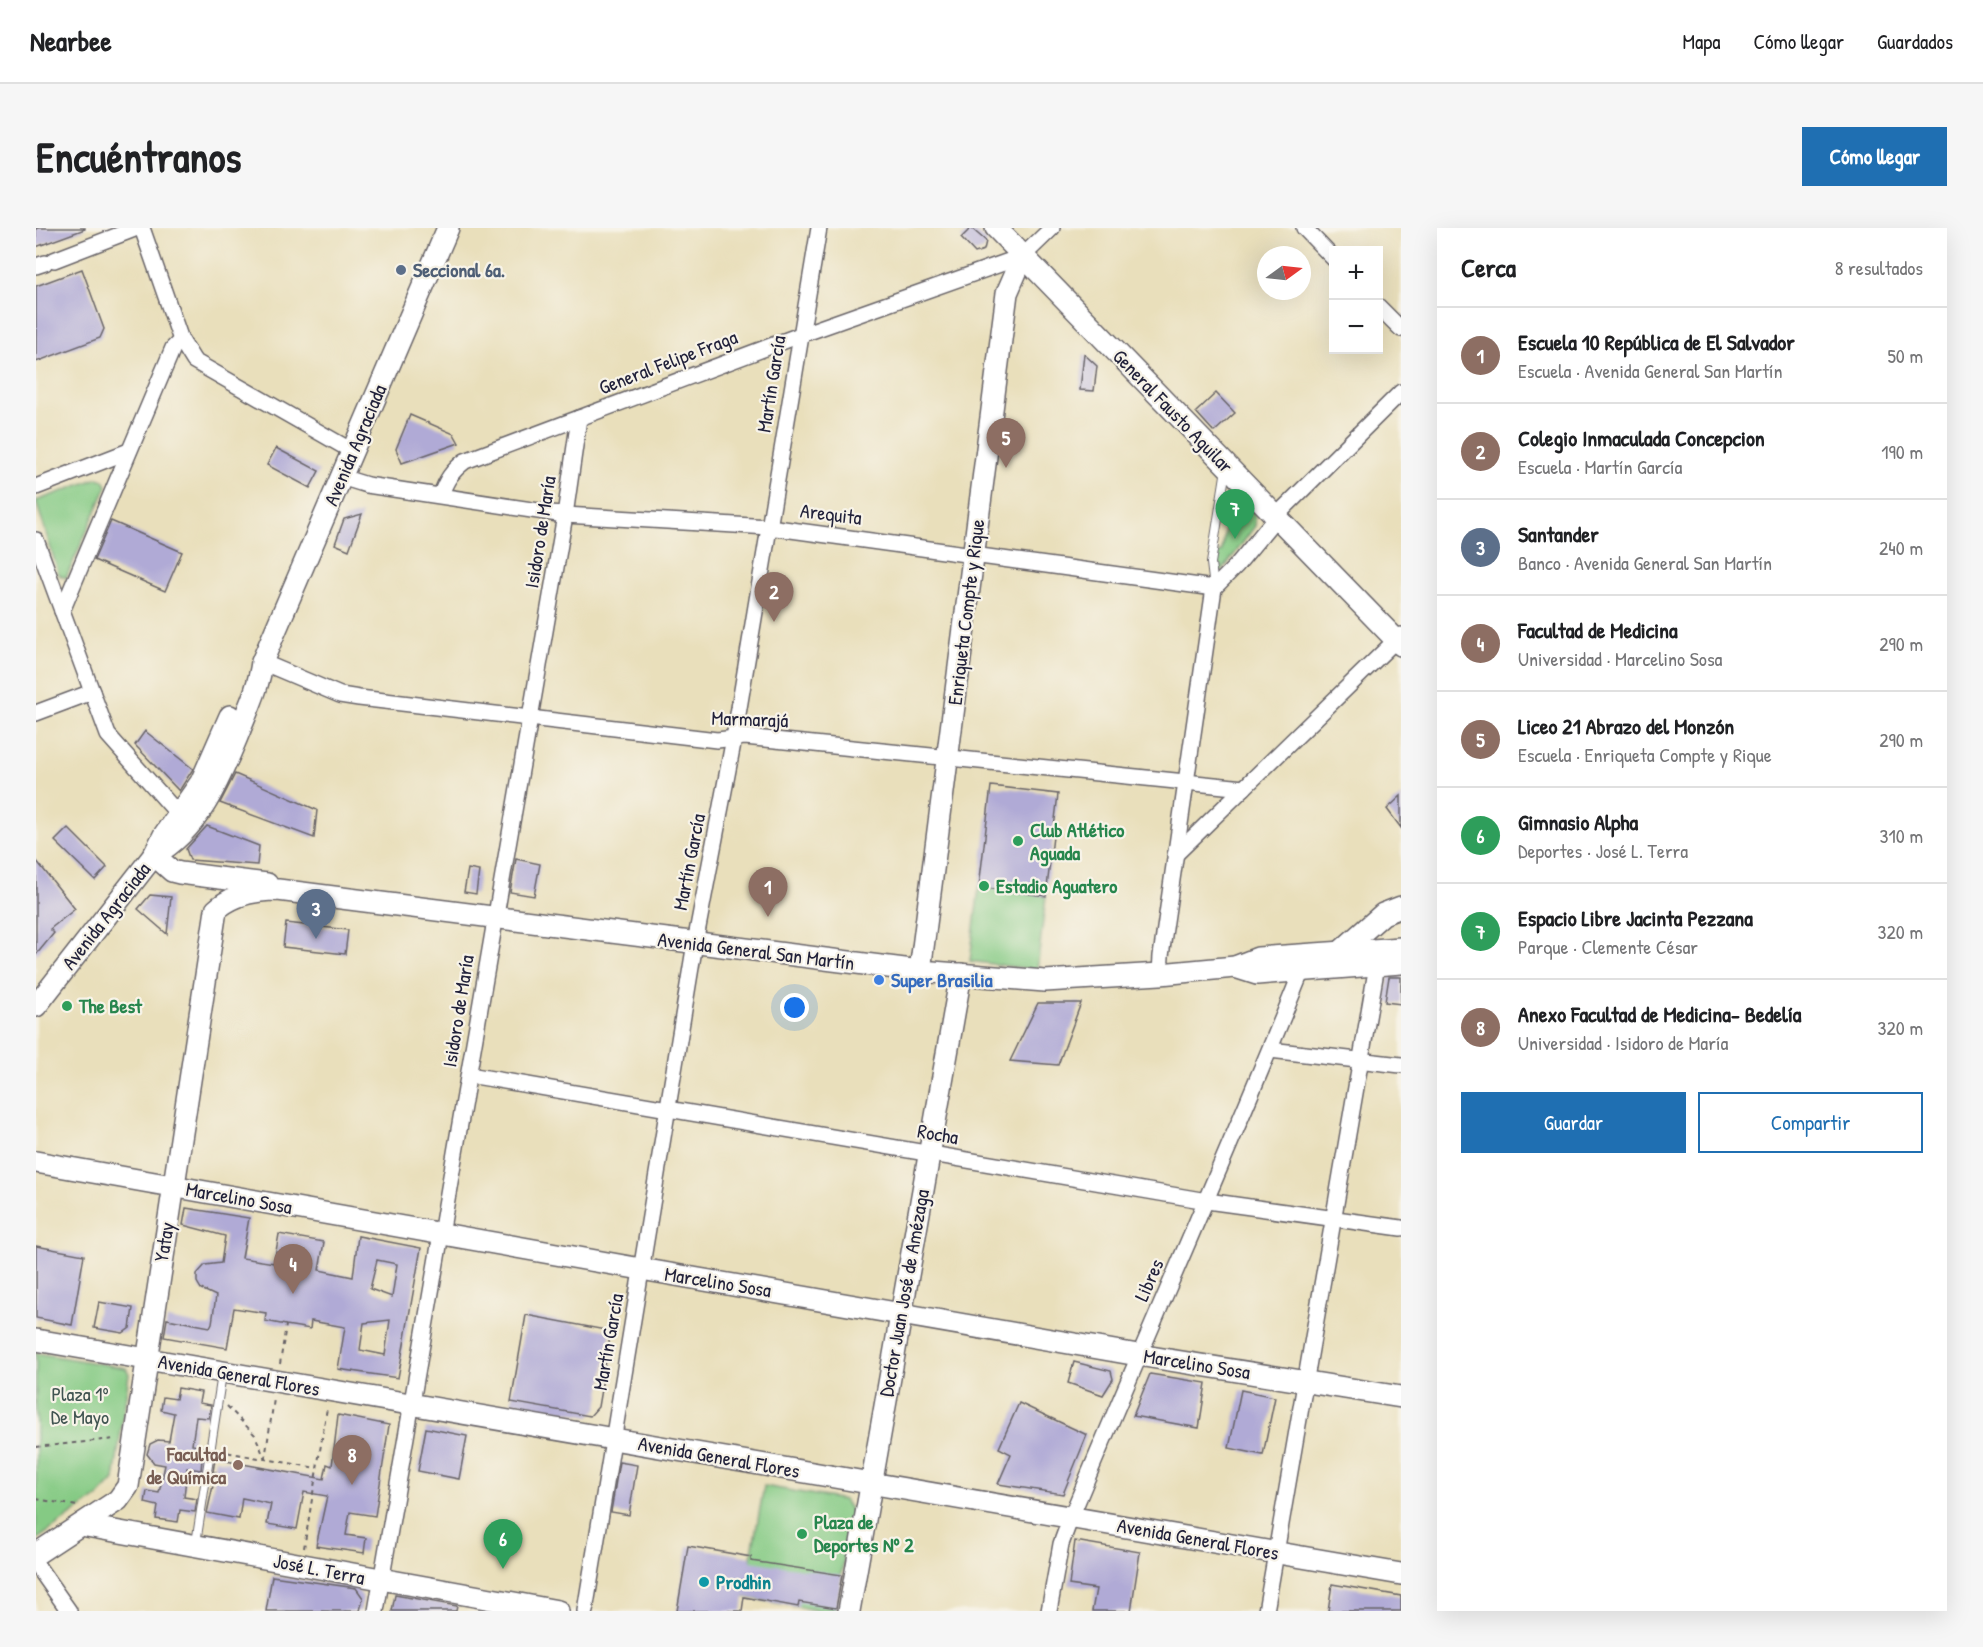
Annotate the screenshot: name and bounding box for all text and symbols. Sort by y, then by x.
text: Nearbee [30,22,112,60]
text: Mapa [1682,27,1720,56]
text: Cómo llegar [1753,27,1844,56]
text: Guardados [1877,27,1953,56]
button: Cómo llegar [1802,127,1947,186]
text: Encuéntranos [36,128,242,185]
north arrow [1257,246,1311,300]
map controls [1329,246,1383,354]
button: + [1329,246,1383,300]
text: Cerca [1461,250,1516,285]
text: 8 resultados [1835,254,1923,281]
place label: Seccional 6a. [413,256,505,283]
marker: Seccional 6a. [394,263,408,277]
button: − [1329,300,1383,354]
street label: General Felipe Fraga [595,323,741,400]
text: Escuela 10 República de El Salvador [1518,327,1795,357]
street label: Martín García [750,333,792,434]
text: 1 [1477,342,1484,369]
text: 50 m [1887,342,1923,369]
street label: General Fausto Aguilar [1107,343,1240,479]
text: Escuela · Avenida General San Martín [1518,357,1783,384]
street label: Avenida Agraciada [317,380,392,510]
pin: 5 [986,418,1026,468]
text: Colegio Inmaculada Concepcion [1518,423,1765,453]
text: 2 [1476,438,1485,465]
text: 190 m [1881,438,1923,465]
text: Escuela · Martín García [1518,453,1682,480]
street label: Isidoro de María [517,474,562,590]
pin: 7 [1216,490,1254,539]
street label: Arequita [799,496,864,531]
street label: Enriqueta Compte y Rique [941,517,990,706]
text: Santander [1518,519,1599,549]
text: 3 [1476,534,1485,561]
text: 240 m [1879,534,1923,561]
text: Banco · Avenida General San Martín [1518,549,1772,576]
pin: 2 [754,572,794,622]
text: Facultad de Medicina [1518,615,1678,645]
text: 4 [1477,630,1484,657]
text: 290 m [1879,630,1923,657]
text: Universidad · Marcelino Sosa [1518,645,1722,672]
street label: Marmarajá [711,704,789,733]
text: Liceo 21 Abrazo del Monzón [1518,711,1734,741]
text: 5 [1476,726,1485,753]
text: 290 m [1879,726,1923,753]
text: Escuela · Enriqueta Compte y Rique [1518,741,1772,768]
text: Gimnasio Alpha [1518,807,1638,837]
street label: Martín García [666,811,711,912]
place label: Club Atlético Aguada [1030,816,1124,867]
text: 6 [1477,822,1484,849]
text: 310 m [1880,822,1923,849]
marker: Club Atlético Aguada [1011,834,1025,848]
text: Deportes · José L. Terra [1518,837,1688,864]
street label: Avenida Agraciada [55,856,156,975]
pin: 1 [748,868,788,917]
place label: Estadio Aguatero [996,872,1117,900]
marker: Estadio Aguatero [977,879,991,893]
pin: 3 [296,890,336,939]
text: Espacio Libre Jacinta Pezzana [1518,903,1753,933]
text: 7 [1476,918,1485,945]
text: 320 m [1878,918,1923,945]
street label: Avenida General San Martín [656,925,856,976]
text: Parque · Clemente César [1518,933,1698,960]
street label: Isidoro de María [435,953,480,1069]
place label: Super Brasilia [891,966,993,994]
marker: Super Brasilia [872,973,886,987]
place label: The Best [78,992,143,1019]
your location [780,993,809,1022]
marker: The Best [60,999,74,1013]
text: Anexo Facultad de Medicina- Bedelía [1518,999,1802,1029]
text: 8 [1476,1014,1485,1041]
text: 320 m [1878,1014,1923,1041]
text: Universidad · Isidoro de María [1518,1029,1728,1056]
button: Guardar [1461,1092,1686,1153]
button: Compartir [1698,1092,1923,1153]
street label: Rocha [915,1117,961,1150]
street label: Marcelino Sosa [184,1175,294,1220]
street label: Doctor Juan José de Amézaga [872,1187,935,1399]
street label: Yatay [147,1220,180,1264]
pin: 4 [274,1244,312,1294]
street label: Libres [1127,1254,1170,1305]
street label: Marcelino Sosa [663,1260,773,1303]
street label: Martín García [586,1291,629,1392]
street label: Marcelino Sosa [1142,1342,1252,1385]
street label: Avenida General Flores [156,1347,322,1402]
park label: Plaza 1º De Mayo [51,1380,109,1430]
street label: Avenida General Flores [636,1429,802,1484]
pin: 8 [332,1436,372,1485]
place label: Facultad de Química [146,1440,226,1490]
marker: Facultad de Química [231,1458,245,1472]
place label: Plaza de Deportes Nº 2 [814,1508,914,1559]
street label: Avenida General Flores [1115,1511,1281,1566]
pin: 6 [484,1520,522,1569]
marker: Plaza de Deportes Nº 2 [795,1527,809,1541]
street label: José L. Terra [271,1546,367,1591]
place label: Prodhin [716,1568,771,1595]
marker: Prodhin [697,1575,711,1589]

